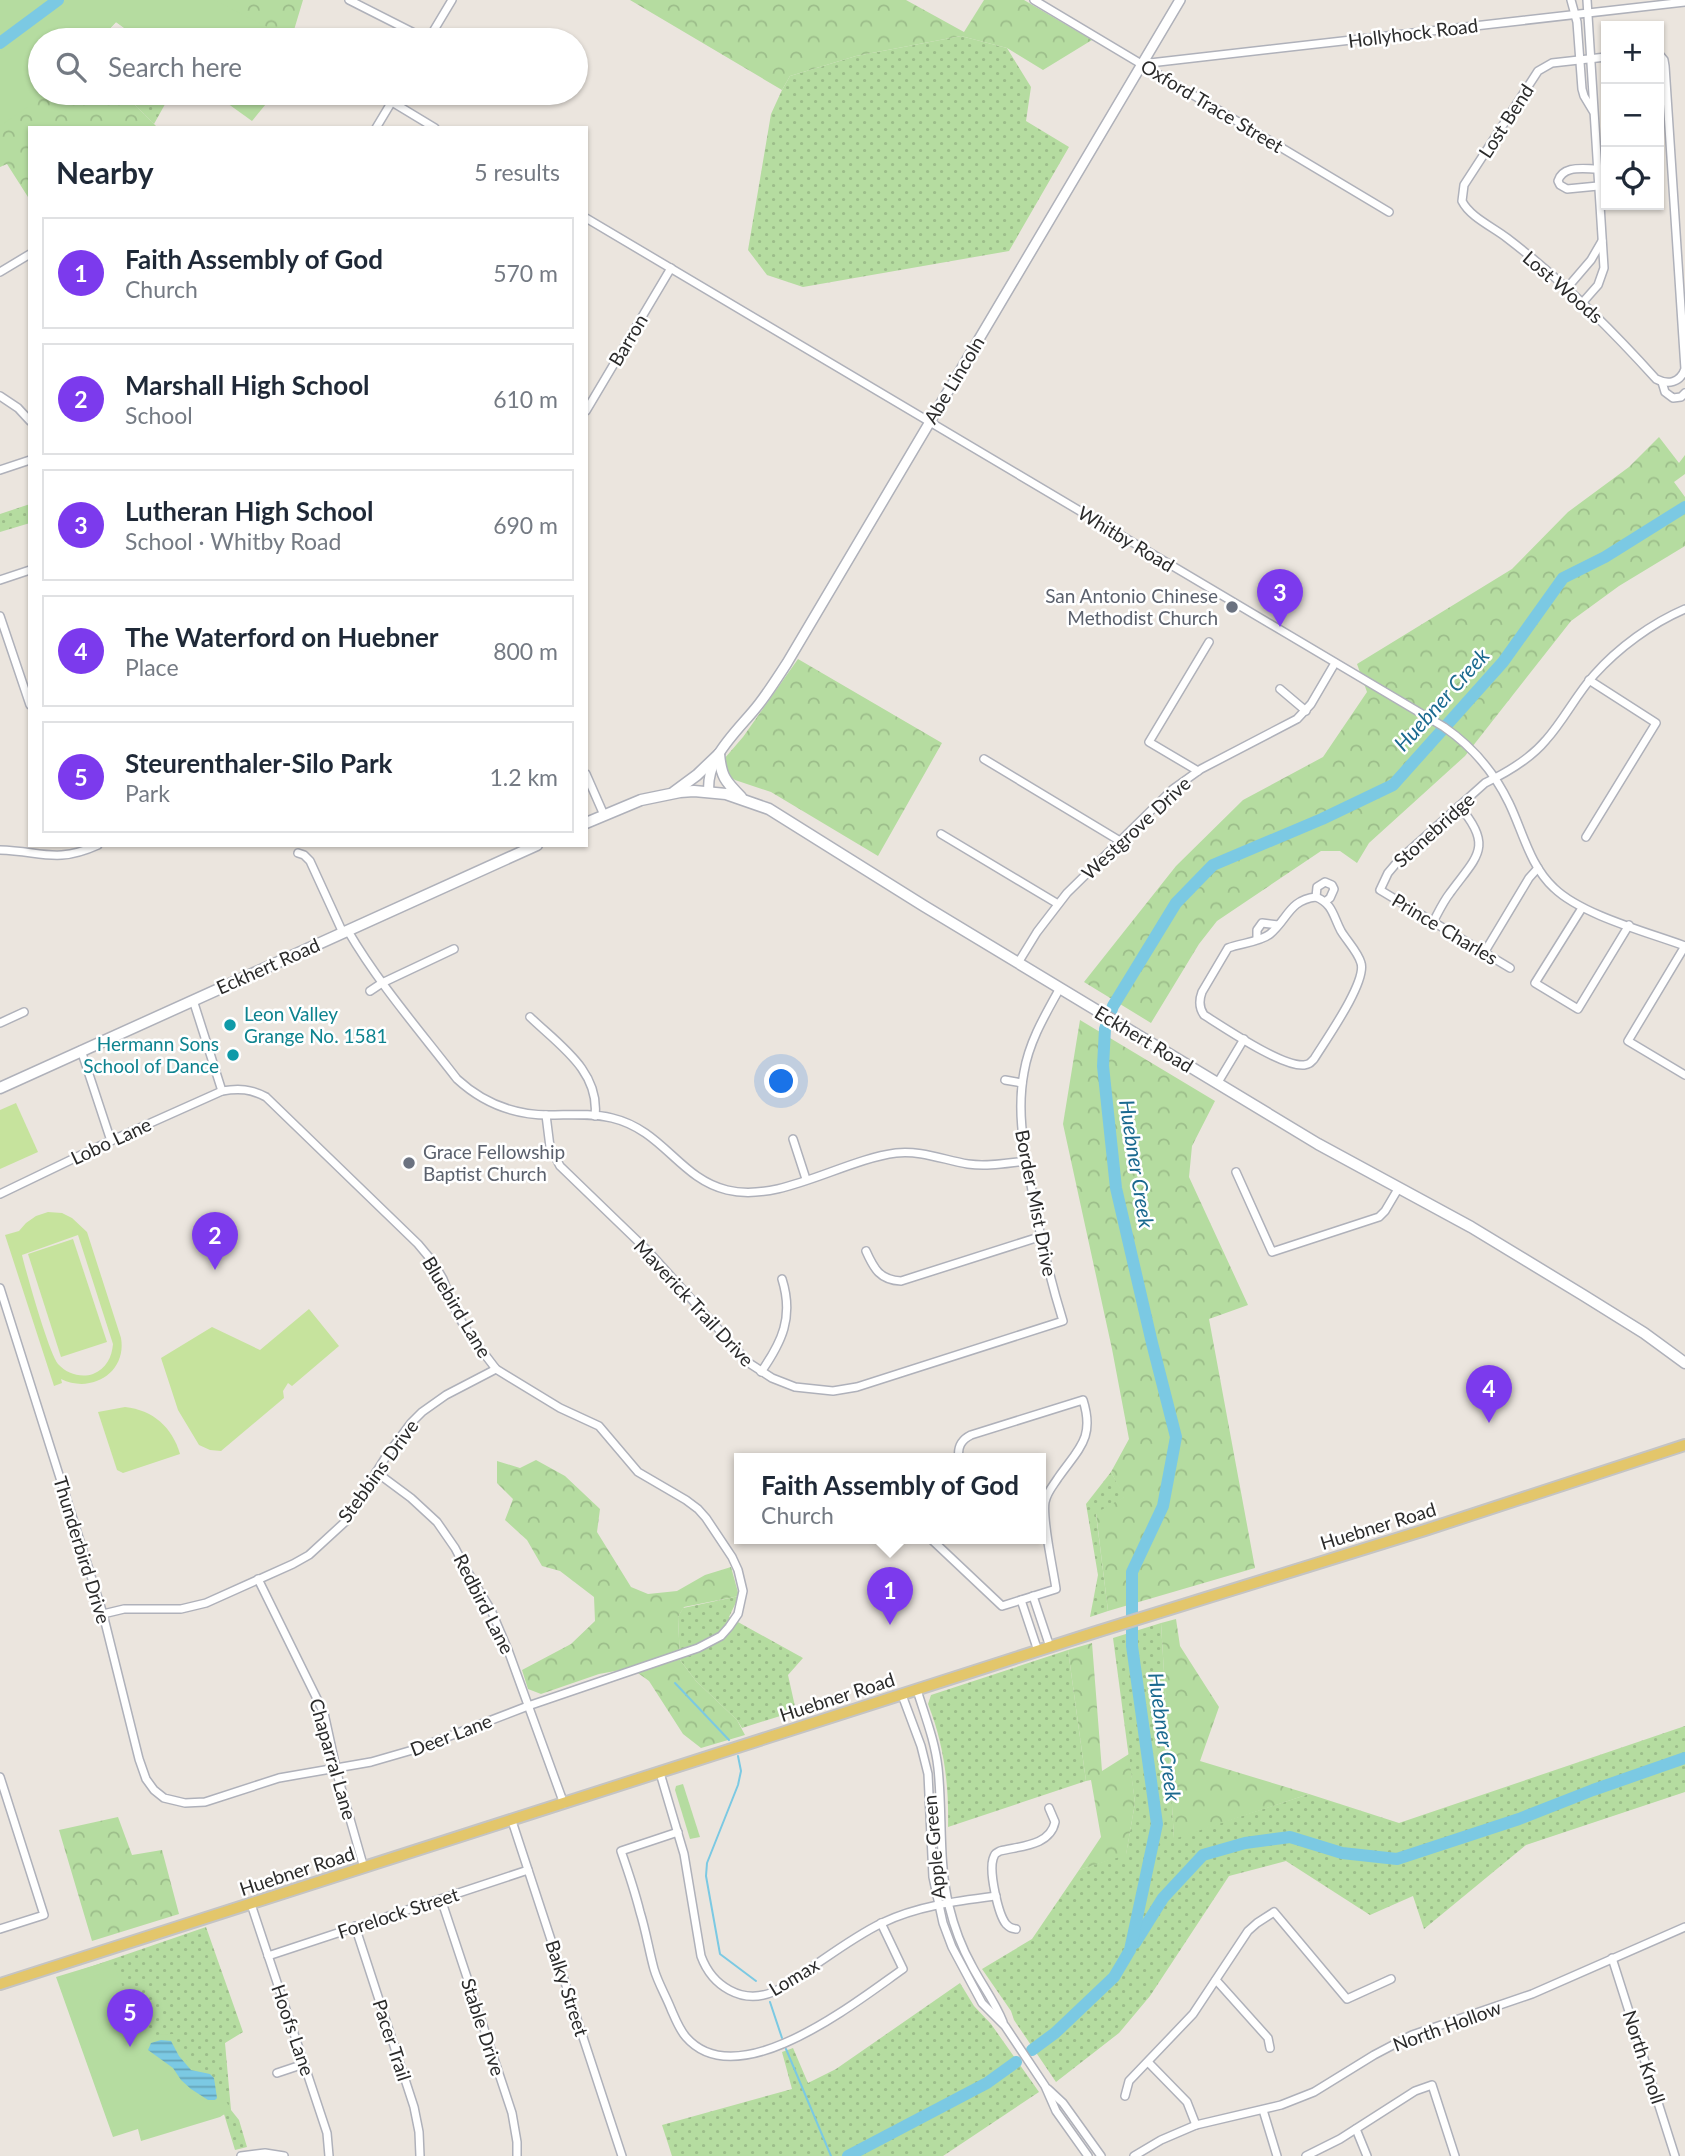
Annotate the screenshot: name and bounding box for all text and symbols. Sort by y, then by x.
street label: Hollyhock Road [1347,13,1479,52]
map controls [1601,21,1664,210]
button: + [1601,21,1664,84]
search box [28,28,588,105]
icon: search [52,48,90,86]
text: Search here [108,51,242,83]
street label: Oxford Trace Street [1137,54,1288,157]
street label: Lost Bend [1473,80,1538,162]
button: − [1601,84,1664,147]
button: locate [1601,147,1664,210]
text: Nearby [56,154,154,190]
text: 5 results [474,158,560,186]
text: Faith Assembly of God [125,243,383,275]
street label: Lost Woods [1519,246,1608,328]
text: 1 [74,259,88,287]
text: 570 m [493,259,558,287]
text: Church [125,275,198,303]
street label: Barron [603,310,652,370]
street label: Abe Lincoln [918,332,989,428]
text: Marshall High School [125,369,370,401]
text: 2 [74,385,88,413]
text: 610 m [493,385,558,413]
text: School [125,401,193,429]
text: Lutheran High School [125,495,373,527]
street label: Whitby Road [1074,501,1179,576]
text: 3 [74,511,88,539]
text: 690 m [493,511,558,539]
text: School · Whitby Road [125,527,341,555]
pin: 3 [1257,569,1303,627]
place label: San Antonio Chinese Methodist Church [1045,584,1218,629]
marker: San Antonio Chinese Methodist Church [1224,599,1240,615]
text: The Waterford on Huebner [125,621,439,653]
text: 4 [74,637,88,665]
text: 800 m [493,637,558,665]
water label: Huebner Creek [1388,642,1494,756]
text: Place [125,653,179,681]
text: Steurenthaler-Silo Park [125,747,393,779]
text: 5 [74,763,88,791]
text: 1.2 km [489,763,558,791]
street label: Westgrove Drive [1077,771,1195,884]
text: Park [125,779,170,807]
street label: Stonebridge [1389,787,1479,872]
street label: Prince Charles [1388,888,1502,969]
street label: Eckhert Road [213,933,323,999]
street label: Eckhert Road [1091,1000,1198,1077]
place label: Leon Valley Grange No. 1581 [244,1002,388,1047]
marker: Leon Valley Grange No. 1581 [222,1017,238,1033]
place label: Hermann Sons School of Dance [83,1032,219,1077]
marker: Hermann Sons School of Dance [225,1047,241,1063]
your location [764,1064,798,1098]
water label: Huebner Creek [1115,1098,1160,1231]
street label: Lobo Lane [67,1112,155,1169]
street label: Border Mist Drive [1011,1128,1062,1278]
place label: Grace Fellowship Baptist Church [423,1140,565,1185]
marker: Grace Fellowship Baptist Church [401,1155,417,1171]
pin: 2 [192,1212,238,1270]
street label: Maverick Trail Drive [630,1234,759,1371]
street label: Bluebird Lane [418,1252,497,1362]
pin: 4 [1466,1365,1512,1423]
street label: Stebbins Drive [333,1415,423,1527]
popup [734,1453,1046,1544]
text: Faith Assembly of God [761,1469,1019,1501]
street label: Thunderbird Drive [49,1473,116,1626]
street label: Huebner Road [1317,1497,1438,1554]
text: Church [761,1501,834,1529]
street label: Redbird Lane [449,1550,519,1658]
pin: 1 [867,1567,913,1625]
street label: Huebner Road [776,1667,897,1726]
water label: Huebner Creek [1144,1671,1187,1804]
street label: Chaparral Lane [305,1696,362,1822]
street label: Deer Lane [407,1708,495,1761]
street label: Apple Green [917,1794,950,1900]
street label: Huebner Road [236,1841,357,1900]
street label: Forelock Street [334,1882,462,1943]
street label: Balky Street [541,1937,594,2039]
street label: Lomax [765,1952,823,2000]
street label: Stable Drive [457,1975,510,2079]
street label: Hoofs Lane [267,1981,320,2079]
pin: 5 [107,1989,153,2047]
street label: North Hollow [1389,1995,1504,2056]
street label: Pacer Trail [368,1996,416,2084]
street label: North Knoll [1619,2007,1670,2107]

